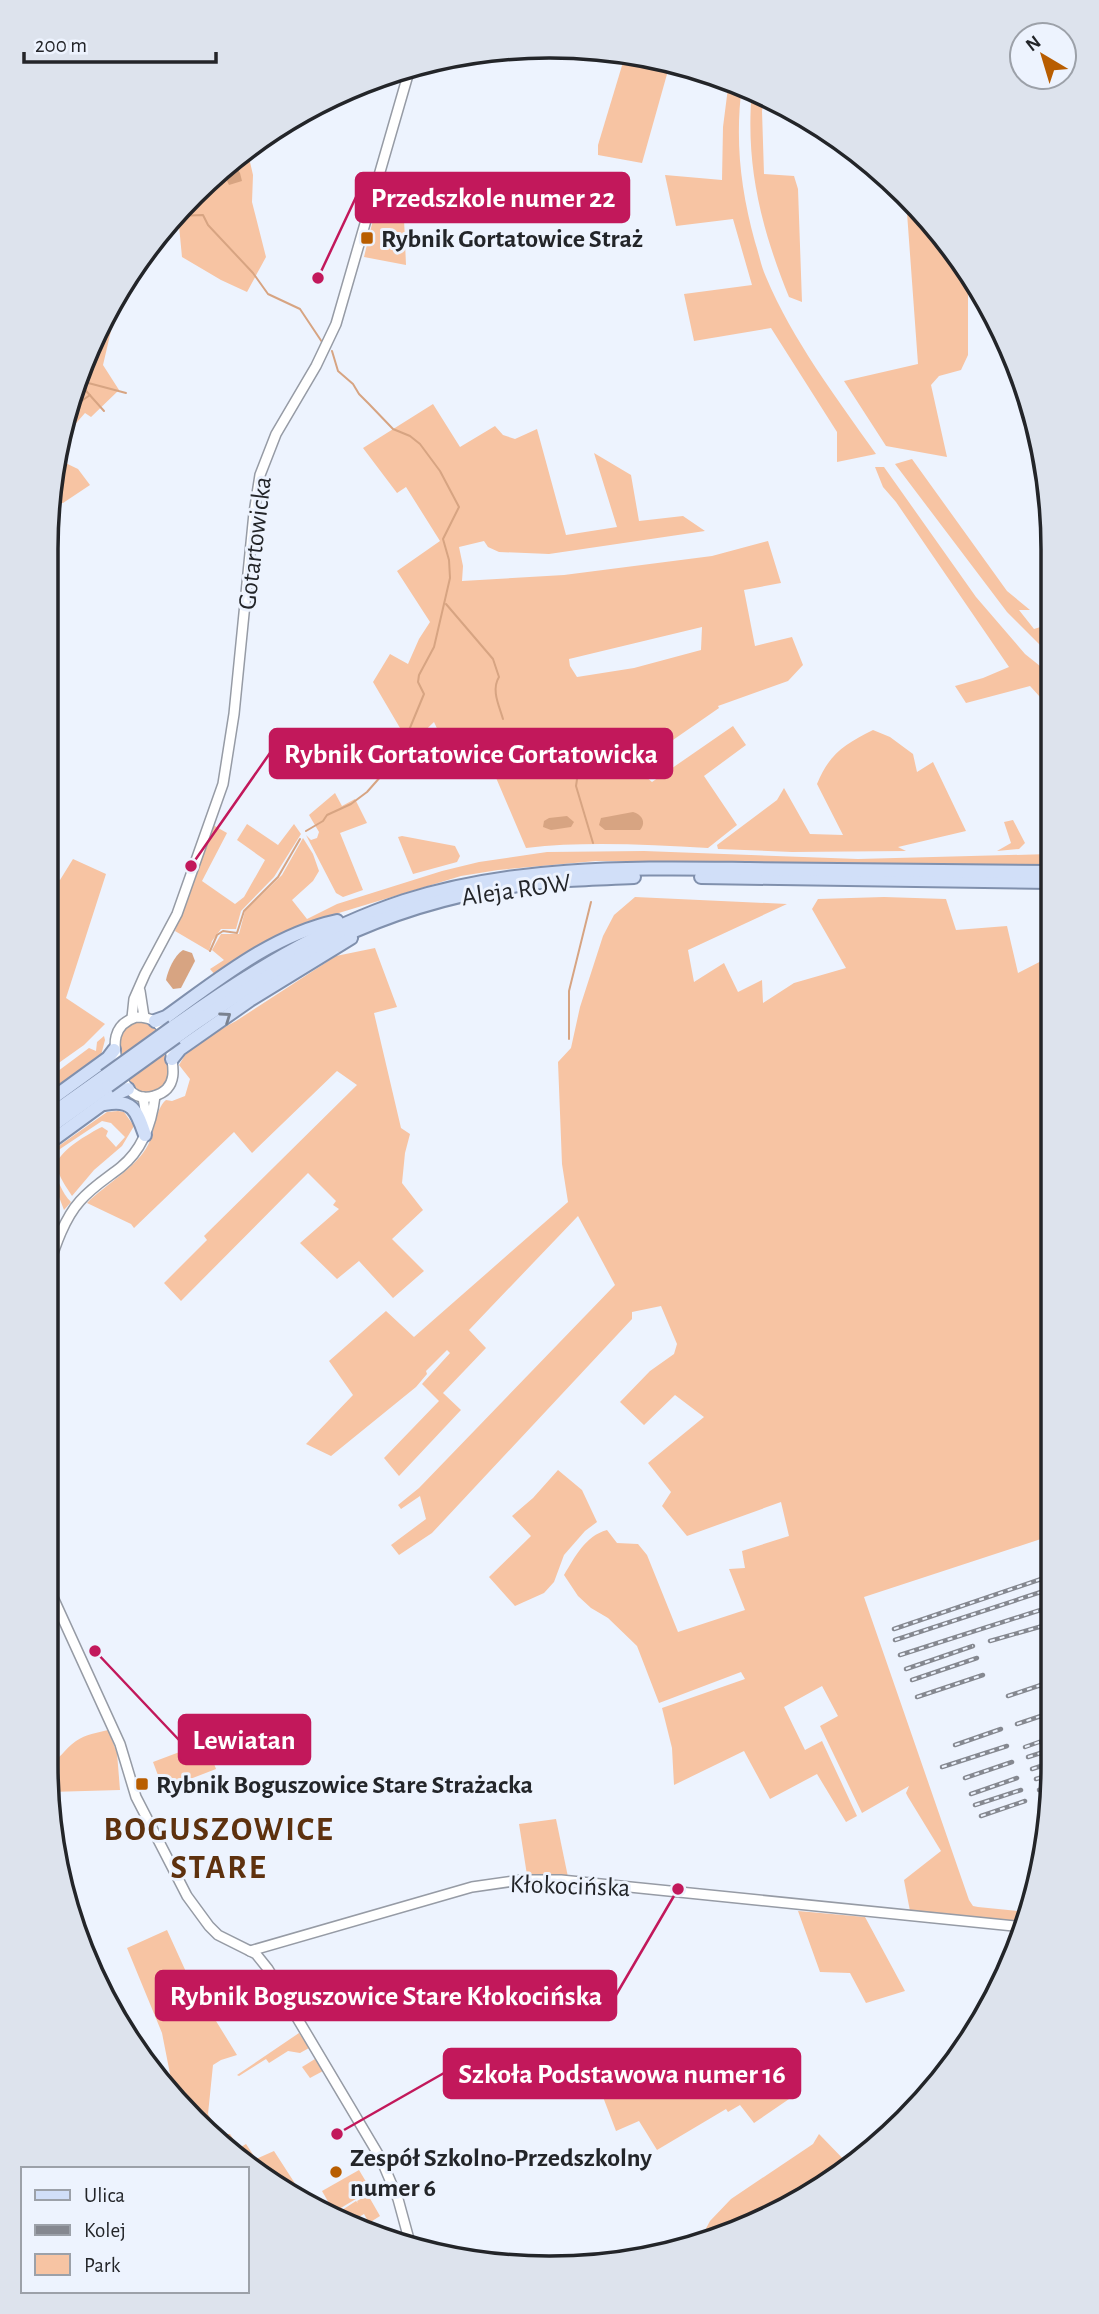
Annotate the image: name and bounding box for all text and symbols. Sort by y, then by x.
scale bar [24,21,217,65]
north arrow [1008,21,1078,91]
text: N [1022,32,1045,55]
text: 200 m [35,35,87,56]
callout: Przedszkole numer 22 [356,173,629,222]
text: Przedszkole numer 22 [371,185,615,213]
place label: Rybnik Gortatowice Straż [381,226,643,252]
marker: Rybnik Gortatowice Straż [359,230,375,246]
street label: Gotartowicka [234,475,276,611]
callout: Rybnik Gortatowice Gortatowicka [270,729,672,778]
text: Rybnik Gortatowice Gortatowicka [284,741,658,769]
street label: Aleja ROW [460,869,573,911]
one-way arrow [218,1013,231,1025]
callout: Lewiatan [179,1715,310,1764]
text: Lewiatan [192,1727,296,1755]
place label: Rybnik Boguszowice Stare Strażacka [156,1772,533,1798]
marker: Rybnik Boguszowice Stare Strażacka [134,1776,150,1792]
district label: BOGUSZOWICE STARE [103,1814,335,1885]
street label: Kłokocińska [509,1871,631,1901]
callout: Rybnik Boguszowice Stare Kłokocińska [156,1971,616,2020]
text: Rybnik Boguszowice Stare Kłokocińska [170,1983,602,2011]
callout: Szkoła Podstawowa numer 16 [444,2049,800,2098]
text: Szkoła Podstawowa numer 16 [458,2061,786,2089]
place label: Zespół Szkolno-Przedszkolny numer 6 [350,2145,652,2201]
marker: Zespół Szkolno-Przedszkolny numer 6 [328,2164,344,2180]
legend [21,2167,248,2293]
text: Ulica [84,2185,125,2206]
text: Kolej [84,2220,126,2241]
text: Park [84,2255,121,2276]

